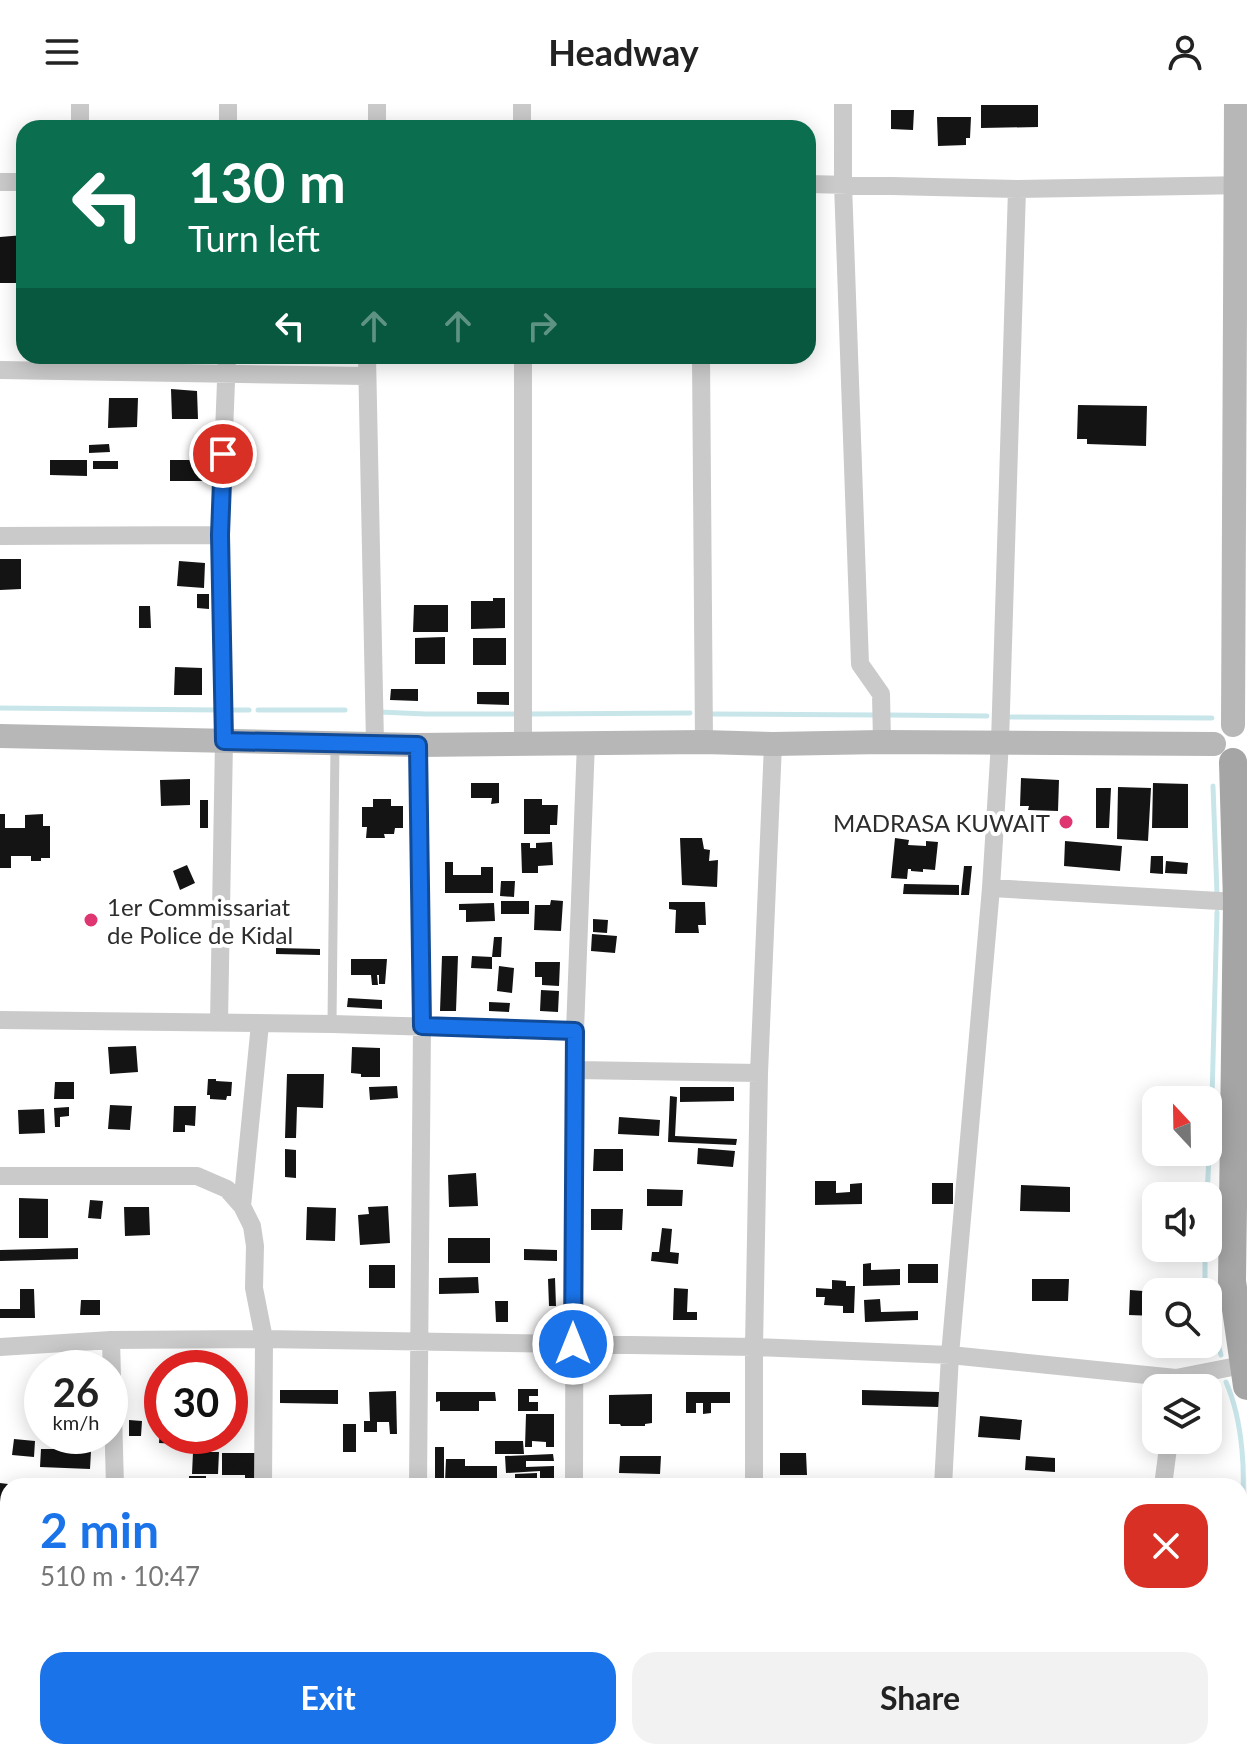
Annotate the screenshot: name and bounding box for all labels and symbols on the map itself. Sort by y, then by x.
pin [189,420,257,488]
place label: MADRASA KUWAIT [833,808,1050,837]
marker: MADRASA KUWAIT [1057,813,1075,831]
place label: 1er Commissariat de Police de Kidal [107,892,293,949]
marker: 1er Commissariat de Police de Kidal [82,911,100,929]
north arrow [1142,1086,1222,1166]
position arrow [531,1302,615,1386]
speed limit sign: 30 [144,1350,248,1454]

